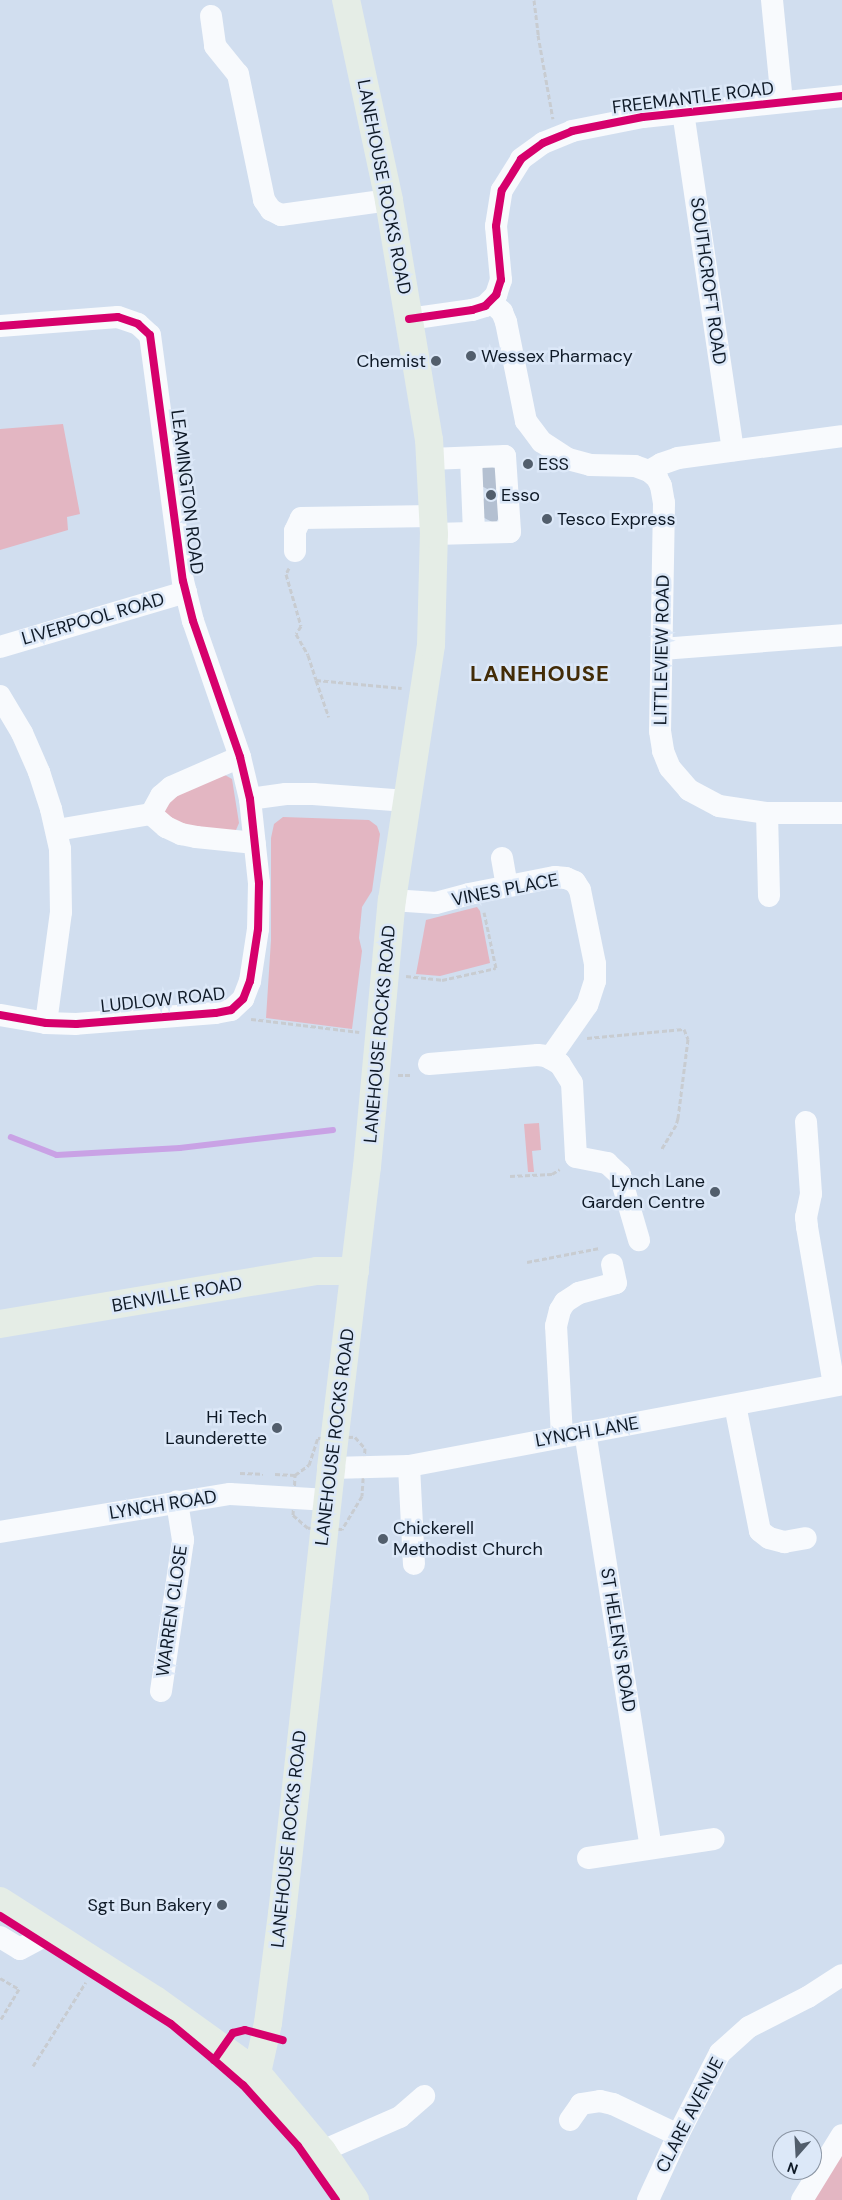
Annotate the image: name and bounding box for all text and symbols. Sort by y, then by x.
street label: FREEMANTLE ROAD [611,77,775,119]
street label: LANEHOUSE ROCKS ROAD [353,78,415,296]
street label: SOUTHCROFT ROAD [686,196,730,366]
place label: Wessex Pharmacy [481,345,633,367]
place label: Chemist [356,350,426,372]
marker: Wessex Pharmacy [465,350,477,362]
marker: Chemist [430,355,442,367]
street label: LEAMINGTON ROAD [166,408,208,576]
place label: ESS [538,453,569,475]
marker: ESS [522,458,534,470]
place label: Esso [501,484,540,506]
marker: Esso [485,489,497,501]
place label: Tesco Express [557,508,675,530]
marker: Tesco Express [541,513,553,525]
street label: LITTLEVIEW ROAD [650,575,674,725]
street label: LIVERPOOL ROAD [19,588,167,650]
district label: LANEHOUSE [469,661,611,687]
street label: VINES PLACE [450,869,560,911]
street label: LANEHOUSE ROCKS ROAD [360,924,400,1144]
street label: LUDLOW ROAD [100,983,226,1017]
place label: Lynch Lane Garden Centre [582,1171,705,1214]
marker: Lynch Lane Garden Centre [709,1186,721,1198]
street label: BENVILLE ROAD [110,1273,244,1317]
street label: LANEHOUSE ROCKS ROAD [311,1327,359,1547]
place label: Hi Tech Launderette [165,1407,267,1450]
street label: LYNCH LANE [534,1412,640,1452]
marker: Hi Tech Launderette [271,1422,283,1434]
street label: LYNCH ROAD [108,1486,218,1524]
place label: Chickerell Methodist Church [393,1518,543,1560]
marker: Chickerell Methodist Church [377,1533,389,1545]
street label: WARREN CLOSE [152,1544,192,1678]
street label: ST HELEN'S ROAD [596,1566,640,1714]
street label: LANEHOUSE ROCKS ROAD [267,1729,311,1949]
place label: Sgt Bun Bakery [87,1894,212,1916]
marker: Sgt Bun Bakery [216,1899,228,1911]
street label: CLARE AVENUE [652,2054,728,2176]
north arrow [772,2130,822,2180]
text: N [785,2158,800,2178]

